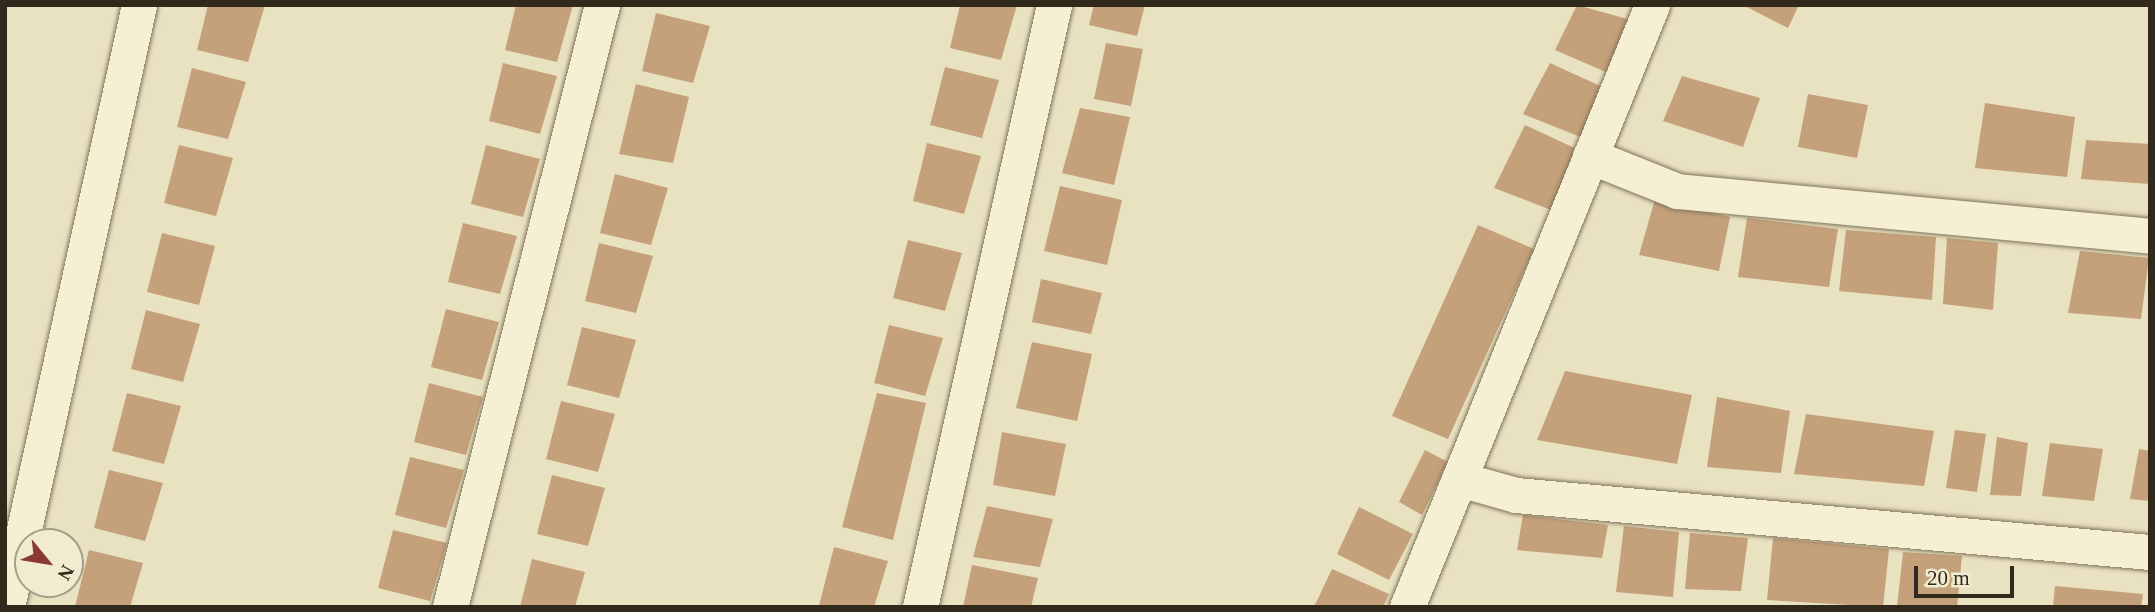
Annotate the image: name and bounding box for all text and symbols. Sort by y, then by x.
north arrow [14,528,84,598]
scale bar [1917,552,2017,596]
text: N [53,562,78,584]
text: 20 m [1927,566,1970,590]

